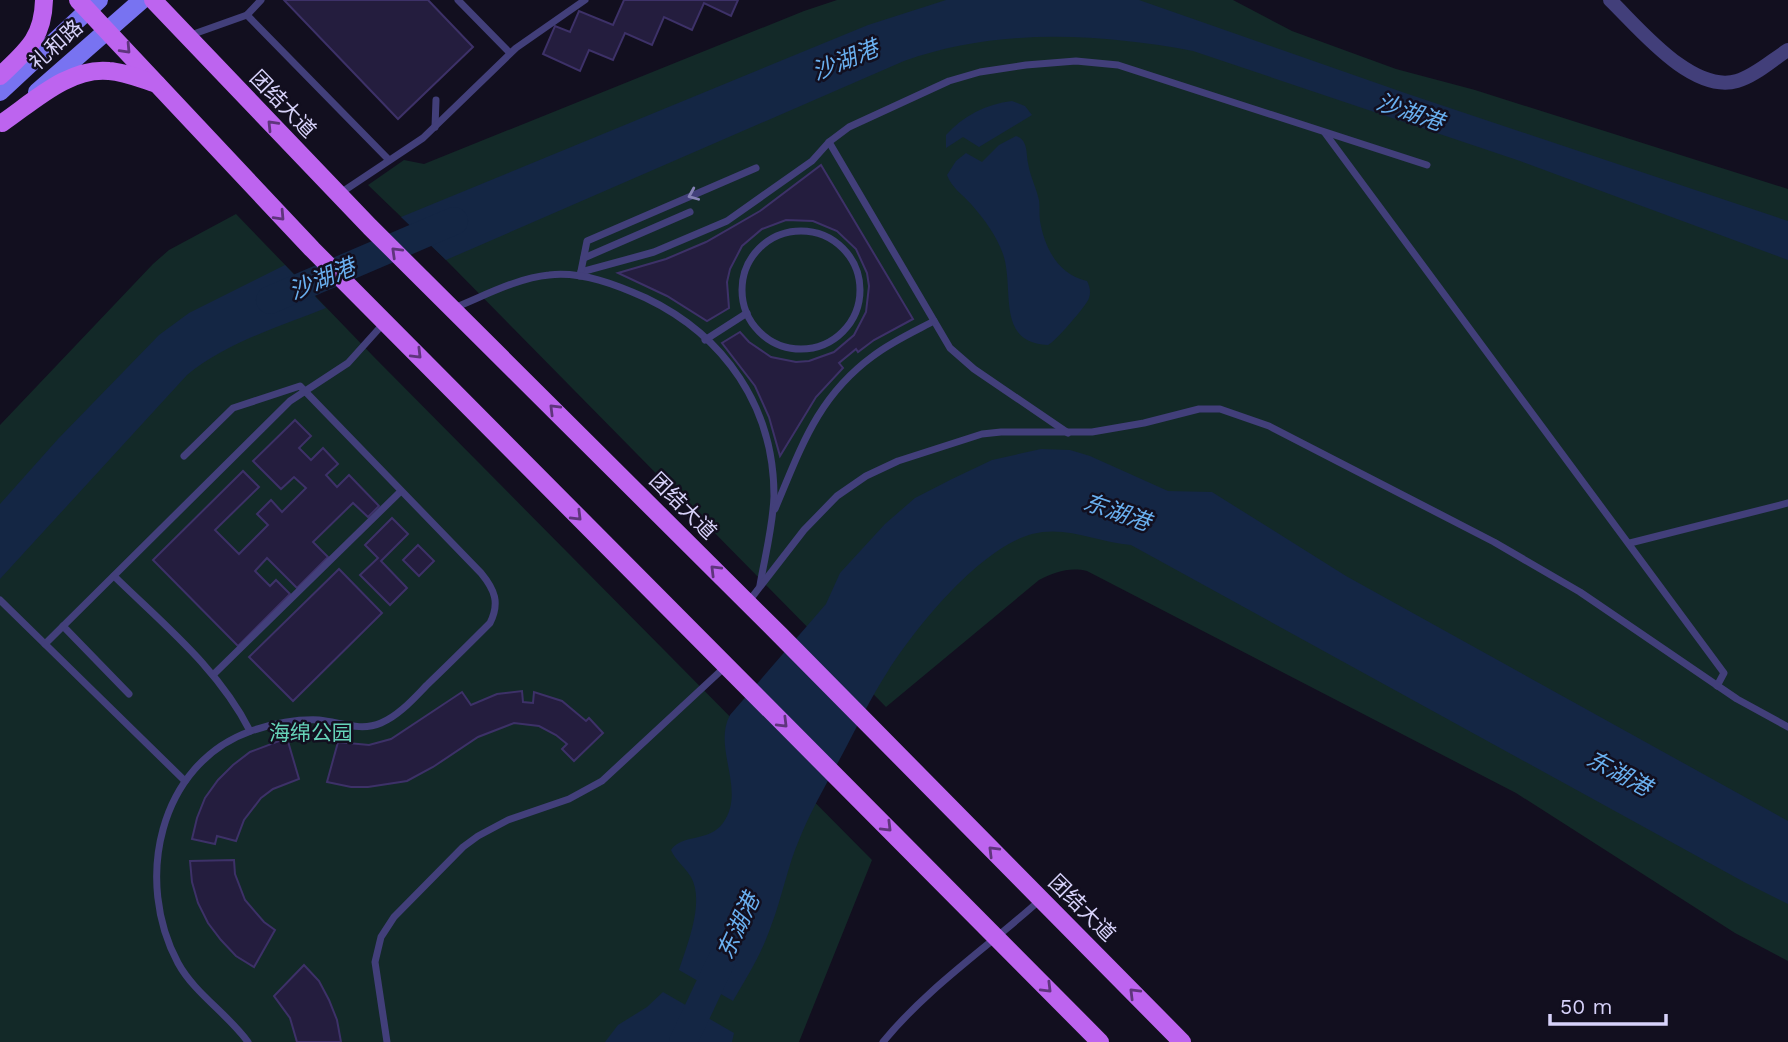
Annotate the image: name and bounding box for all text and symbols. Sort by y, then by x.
street label: 礼和路 [24,14,87,75]
water label: 沙湖港 [808,34,885,86]
one-way arrow [117,41,130,54]
street label: 团结大道 [245,65,322,143]
water label: 沙湖港 [1373,88,1450,137]
one-way arrow [267,120,280,133]
one-way arrow [688,187,701,201]
one-way arrow [272,208,285,221]
one-way arrow [391,248,404,260]
water label: 沙湖港 [285,252,362,305]
one-way arrow [408,346,421,359]
one-way arrow [550,405,562,417]
street label: 团结大道 [645,467,722,544]
water label: 东湖港 [1080,488,1157,537]
one-way arrow [569,507,582,520]
one-way arrow [710,565,723,578]
one-way arrow [775,714,788,727]
park label: 海绵公园 [269,720,353,745]
water label: 东湖港 [1582,745,1658,803]
one-way arrow [878,819,891,832]
one-way arrow [988,846,1001,859]
street label: 团结大道 [1044,869,1121,946]
water label: 东湖港 [712,887,767,963]
one-way arrow [1039,980,1052,993]
scale bar [1550,982,1666,1026]
one-way arrow [1129,989,1142,1002]
text: 50 m [1560,994,1612,1019]

